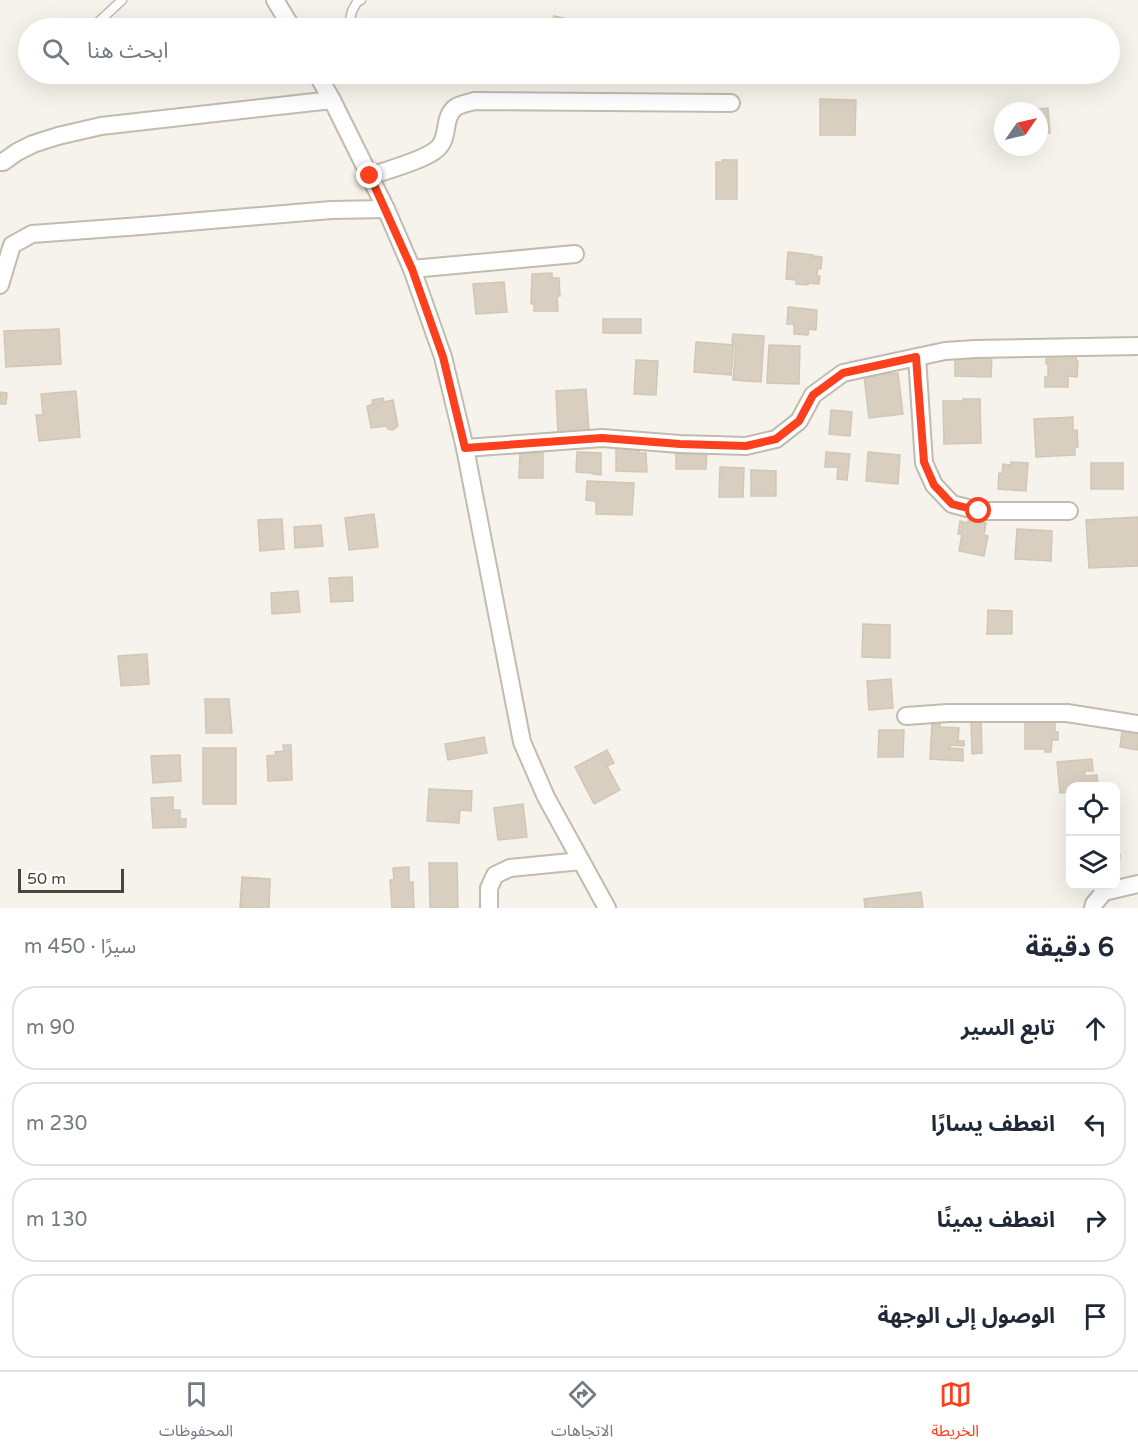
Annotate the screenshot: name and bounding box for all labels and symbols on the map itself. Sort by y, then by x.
north arrow [994,102,1048,156]
route end [356,162,382,188]
route start [965,497,991,523]
scale bar [18,866,124,894]

